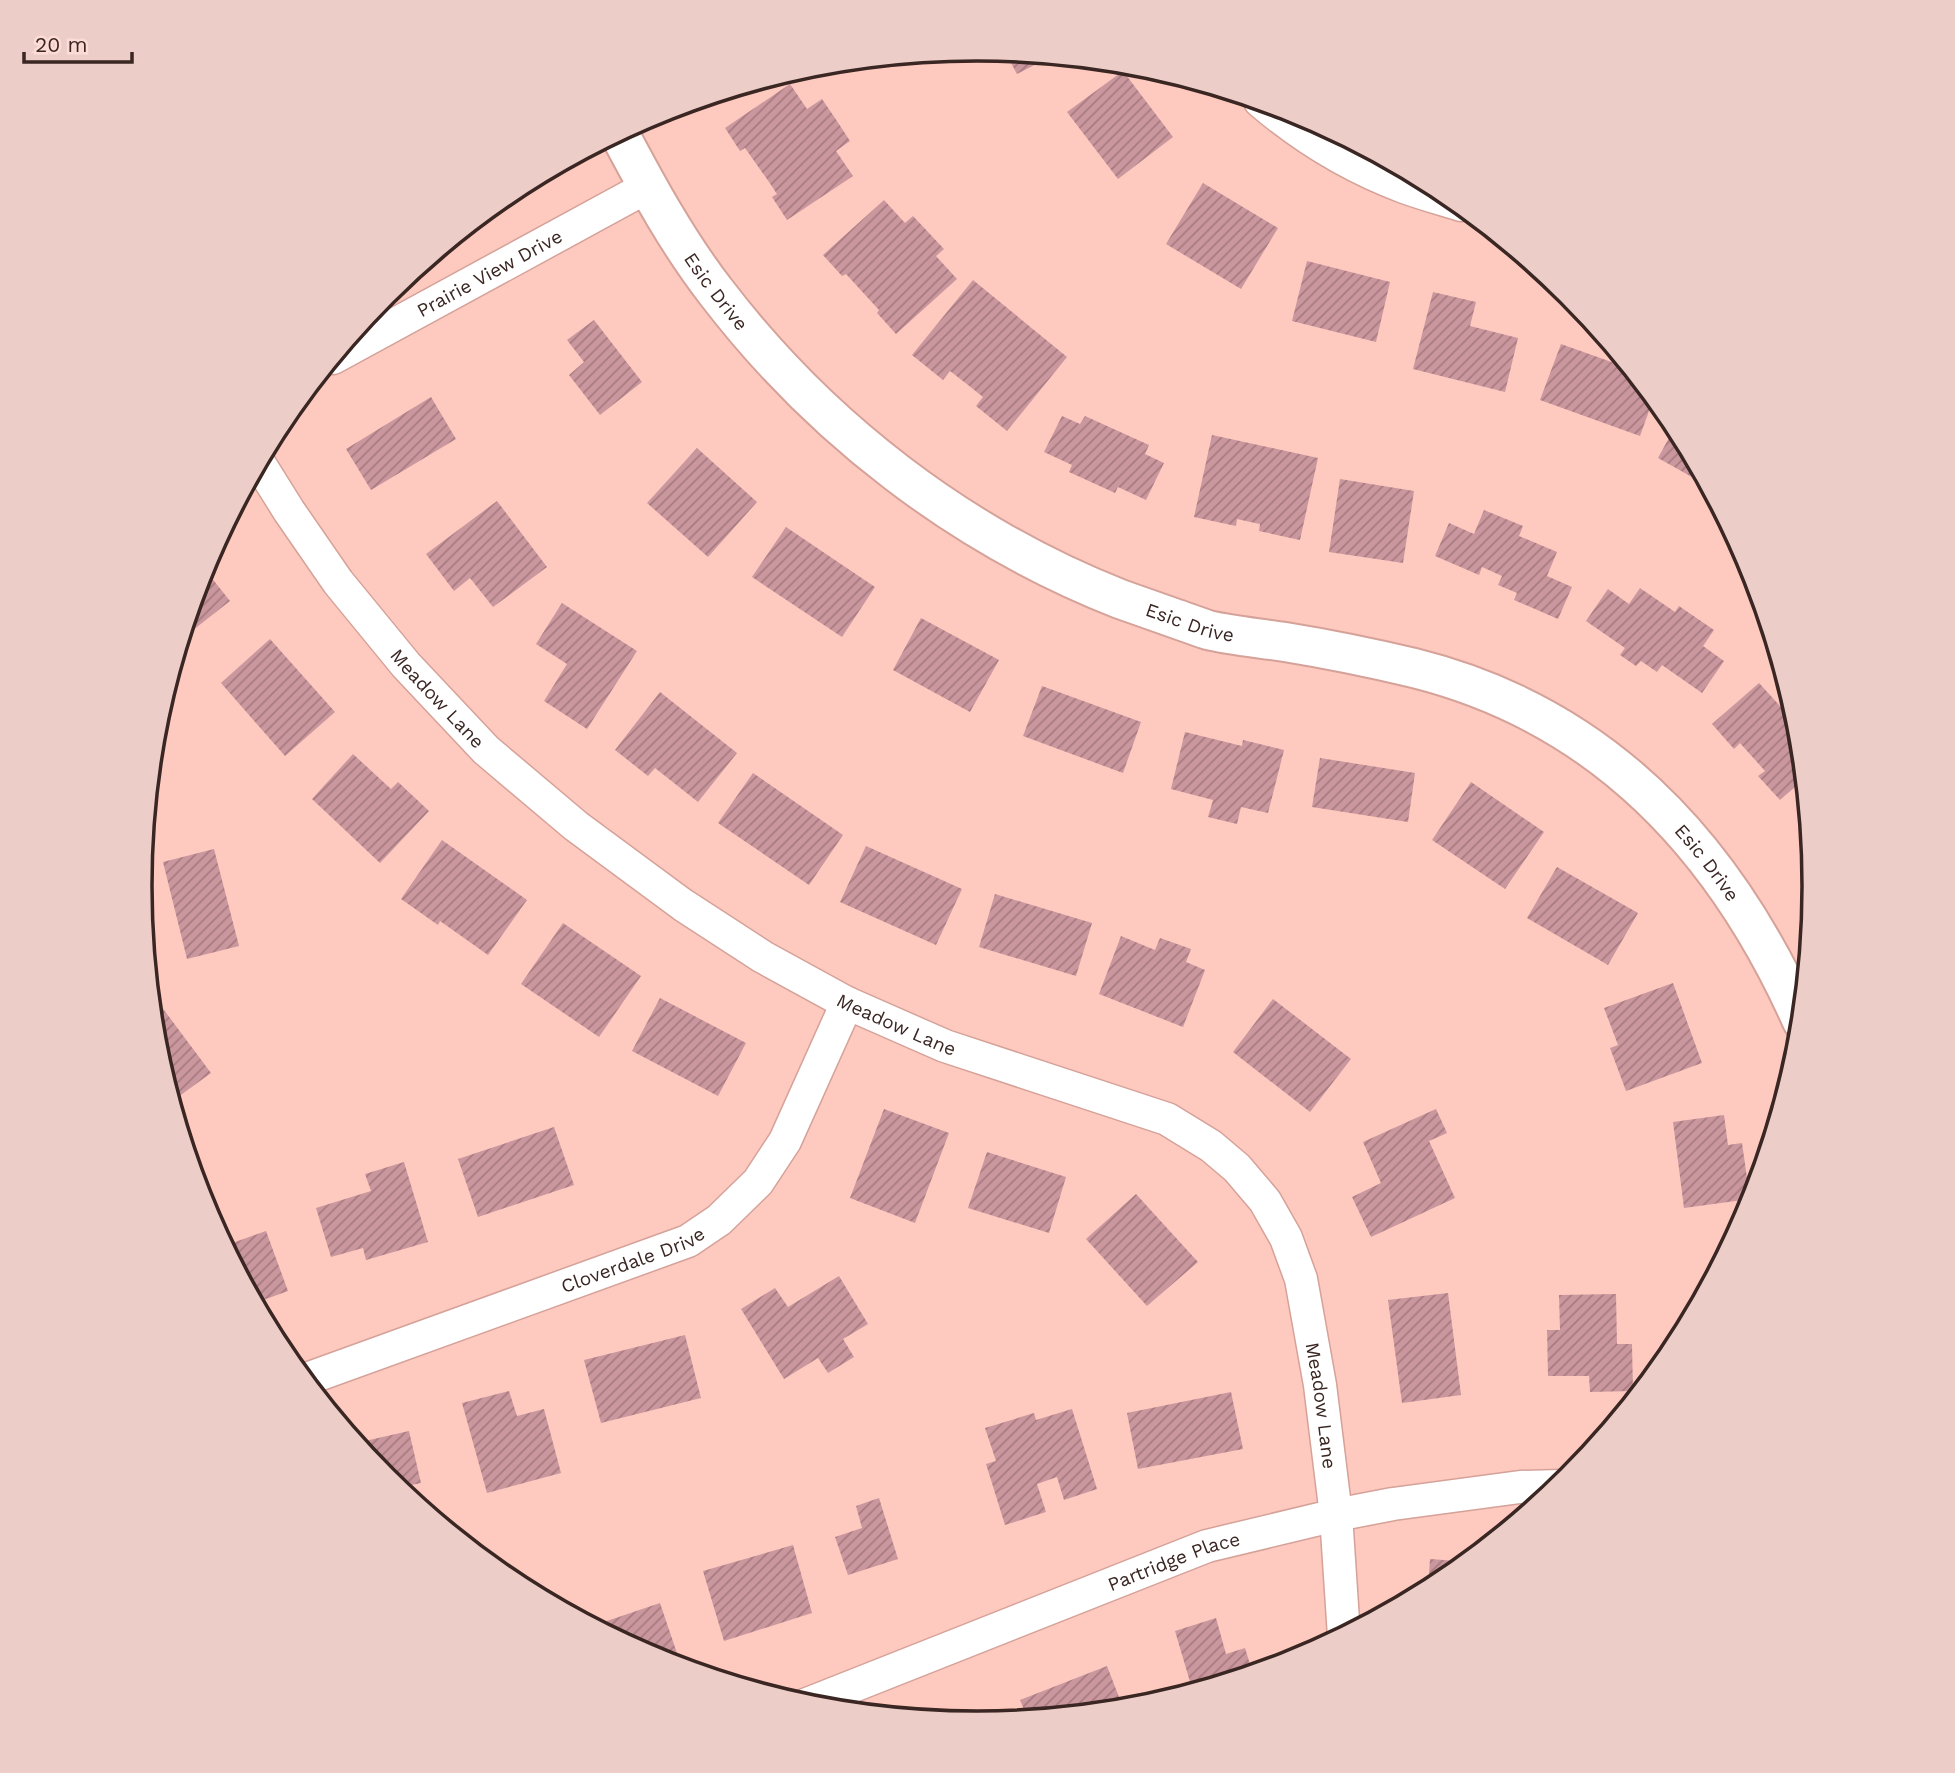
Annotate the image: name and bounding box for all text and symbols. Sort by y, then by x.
scale bar [24,21,133,65]
text: 20 m [35,32,87,57]
street label: Prairie View Drive [413,224,566,322]
street label: Esic Drive [679,248,753,335]
street label: Esic Drive [1142,598,1236,647]
street label: Meadow Lane [385,644,489,753]
street label: Esic Drive [1670,819,1744,906]
street label: Meadow Lane [833,989,959,1061]
street label: Cloverdale Drive [558,1222,709,1298]
street label: Meadow Lane [1301,1340,1341,1470]
street label: Partridge Place [1104,1527,1242,1596]

